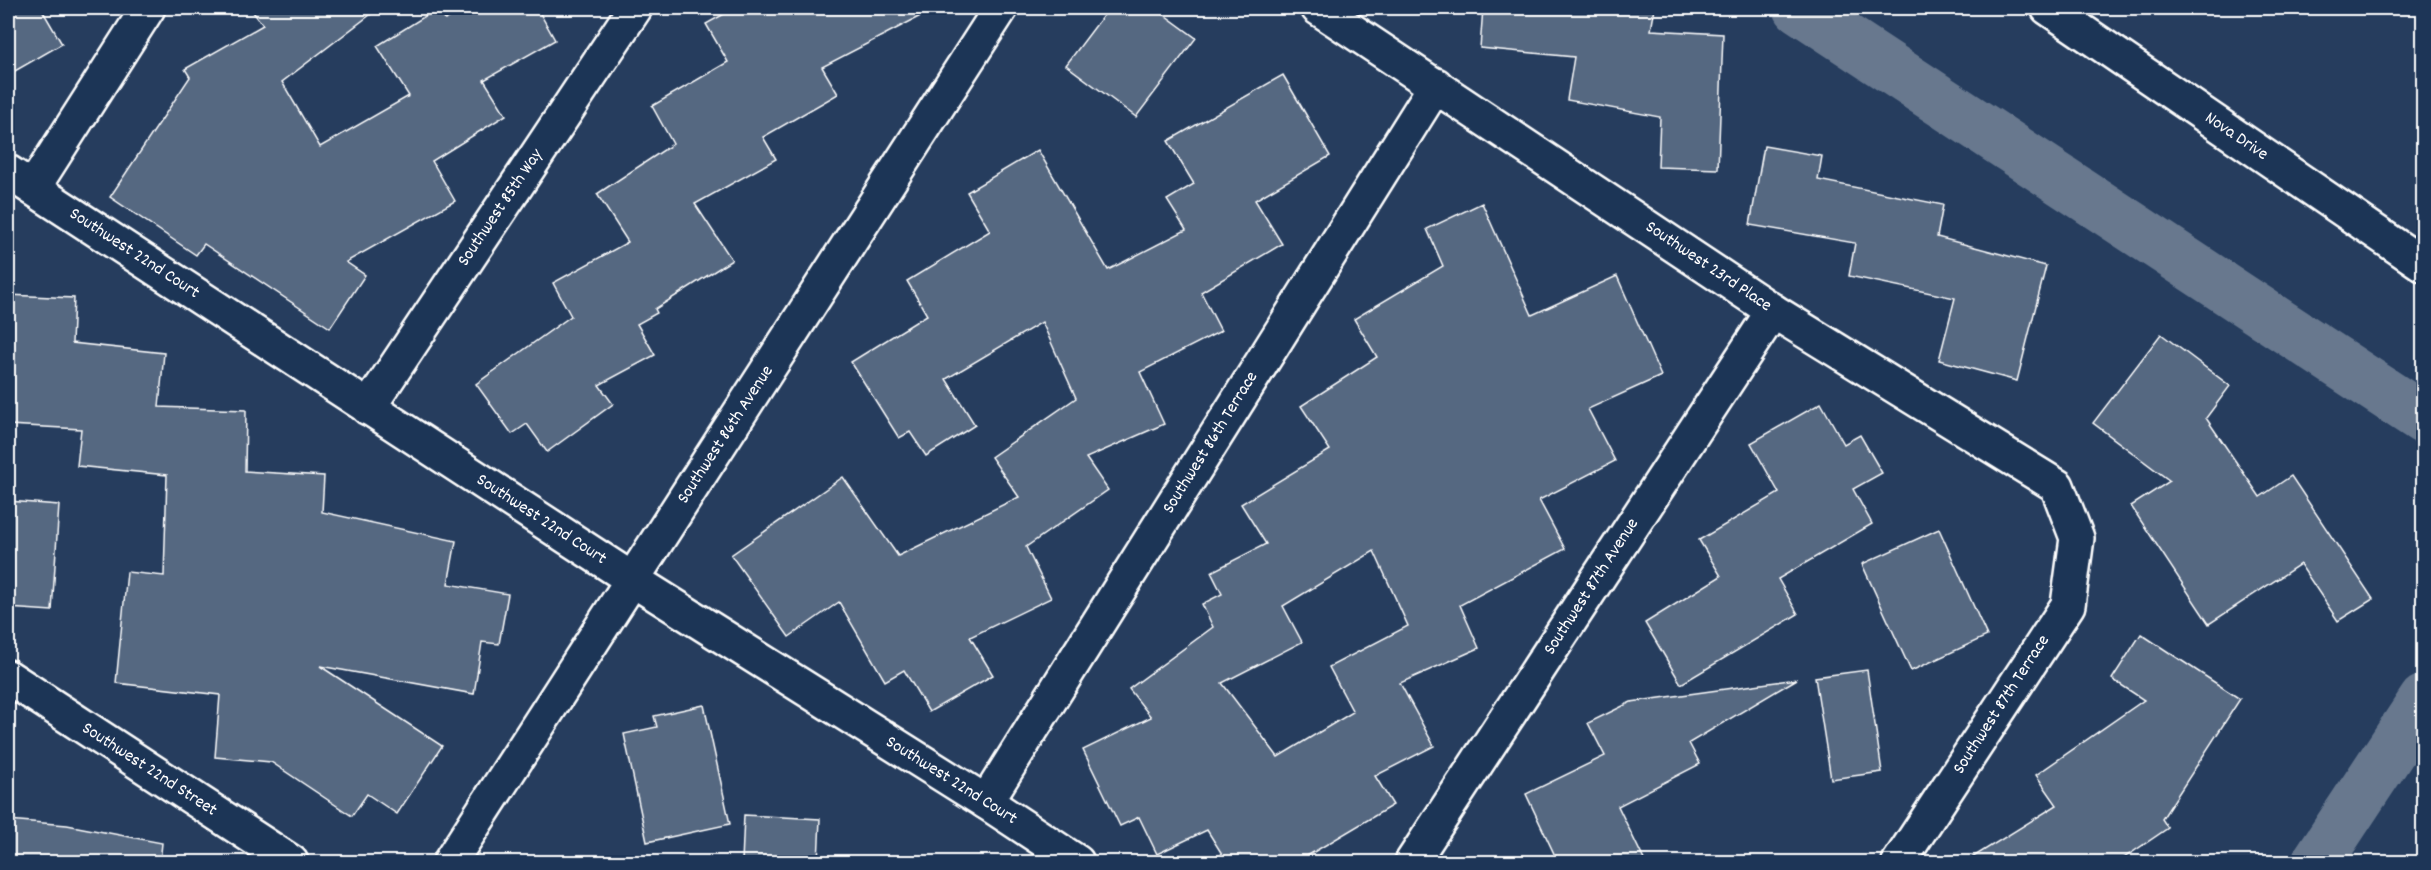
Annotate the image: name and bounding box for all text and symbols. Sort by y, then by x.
street label: Nova Drive [2199,107,2273,167]
street label: Southwest 85th Way [452,144,550,272]
street label: Southwest 22nd Court [64,202,204,306]
street label: Southwest 23rd Place [1640,215,1776,319]
street label: Southwest 86th Avenue [672,361,780,509]
street label: Southwest 86th Terrace [1157,367,1265,519]
street label: Southwest 22nd Court [471,468,611,572]
street label: Southwest 87th Avenue [1538,514,1646,660]
street label: Southwest 87th Terrace [1947,630,2057,780]
street label: Southwest 22nd Street [76,717,222,823]
street label: Southwest 22nd Court [880,730,1022,832]

